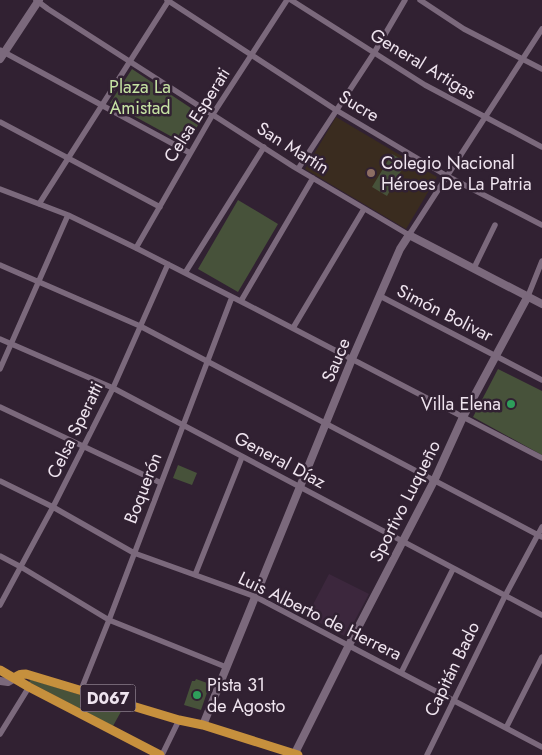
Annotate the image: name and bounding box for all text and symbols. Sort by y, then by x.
street label: General Artigas [365,22,481,106]
street label: Celsa Esperati [157,62,237,168]
park label: Plaza La Amistad [109,74,171,121]
street label: Sucre [334,84,384,128]
street label: San Martín [252,115,334,181]
place label: Colegio Nacional Héroes De La Patria [381,150,532,197]
marker: Colegio Nacional Héroes De La Patria [365,167,377,179]
street label: Simón Bolivar [392,278,498,349]
street label: Sauce [315,334,357,386]
street label: Celsa Speratti [40,377,110,483]
place label: Villa Elena [421,391,501,417]
marker: Villa Elena [505,398,517,410]
street label: General Díaz [230,425,331,495]
street label: Sportivo Luqueño [363,435,447,566]
street label: Boquerón [118,449,168,527]
street label: Luis Alberto de Herrera [234,565,406,667]
street label: Capitán Bado [418,617,486,721]
place label: Pista 31 de Agosto [207,672,285,719]
road number: D067 [80,684,136,711]
marker: Pista 31 de Agosto [191,689,203,701]

